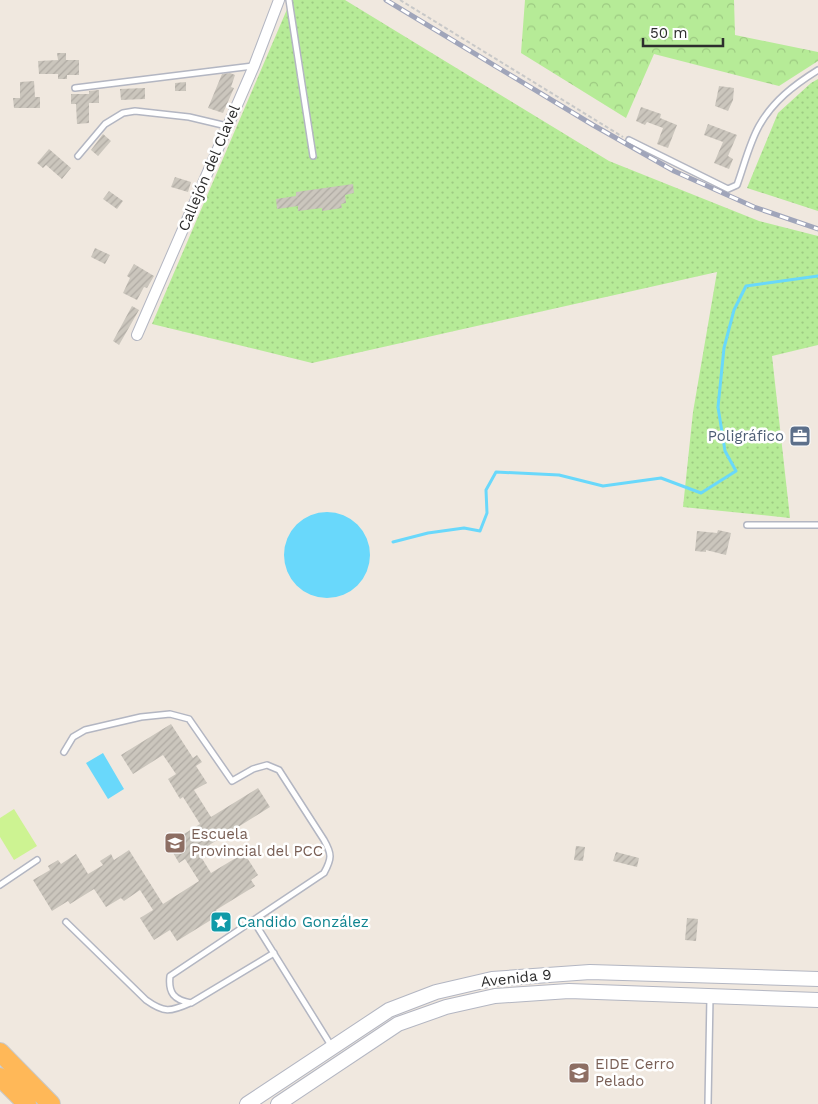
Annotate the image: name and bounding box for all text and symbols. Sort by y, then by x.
scale bar [643,15,723,47]
text: 50 m [650,24,687,42]
street label: Callejón del Clavel [174,102,244,234]
office icon: Poligráfico [788,424,812,448]
place label: Poligráfico [708,427,784,445]
place label: Escuela Provincial del PCC [191,825,323,860]
school or university icon: Escuela Provincial del PCC [163,831,187,855]
place icon: Candido González [209,910,233,934]
place label: Candido González [237,913,369,931]
street label: Avenida 9 [480,965,552,991]
place label: EIDE Cerro Pelado [595,1055,674,1090]
school or university icon: EIDE Cerro Pelado [567,1061,591,1085]

